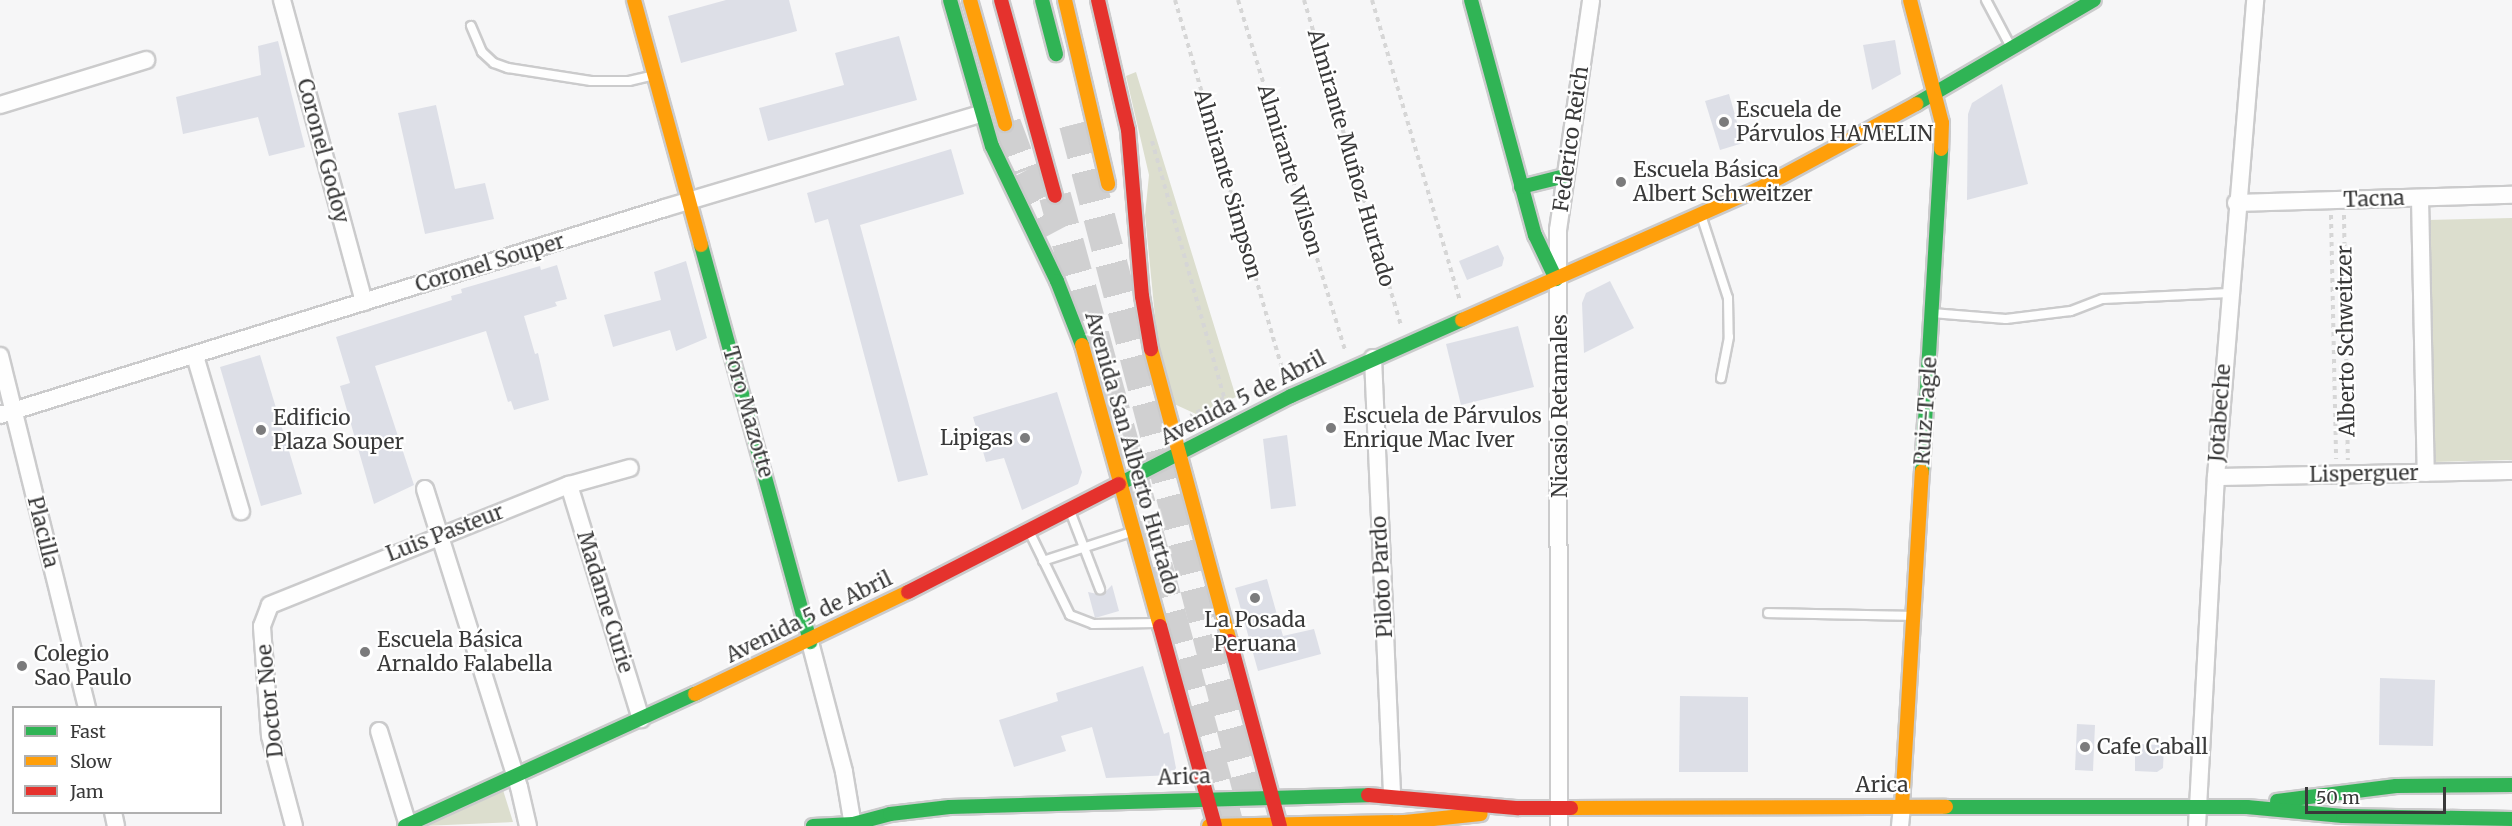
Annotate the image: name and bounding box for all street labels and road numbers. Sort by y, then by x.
street label: Almirante Muñoz Hurtado [1302,26,1400,290]
street label: Federico Reich [1548,64,1594,214]
street label: Coronel Godoy [292,76,354,226]
street label: Almirante Wilson [1252,81,1328,259]
street label: Almirante Simpson [1189,86,1267,282]
street label: Tacna [2343,185,2405,213]
street label: Coronel Souper [412,228,568,298]
street label: Alberto Schweitzer [2332,245,2360,437]
street label: Avenida San Alberto Hurtado [1080,309,1184,597]
street label: Nicasio Retamales [1547,314,1573,498]
street label: Toro Mazotte [717,344,779,480]
street label: Avenida 5 de Abril [1156,345,1330,451]
street label: Ruiz-Tagle [1910,356,1942,466]
street label: Jotabeche [2204,363,2236,463]
street label: Lisperguer [2309,460,2419,488]
street label: Placilla [22,494,64,570]
street label: Luis Pasteur [383,499,507,567]
street label: Piloto Pardo [1366,515,1398,639]
street label: Madame Curie [572,528,638,676]
street label: Avenida 5 de Abril [722,566,896,668]
street label: Doctor Noe [252,643,288,759]
street label: Arica [1157,763,1211,791]
street label: Arica [1856,772,1908,798]

